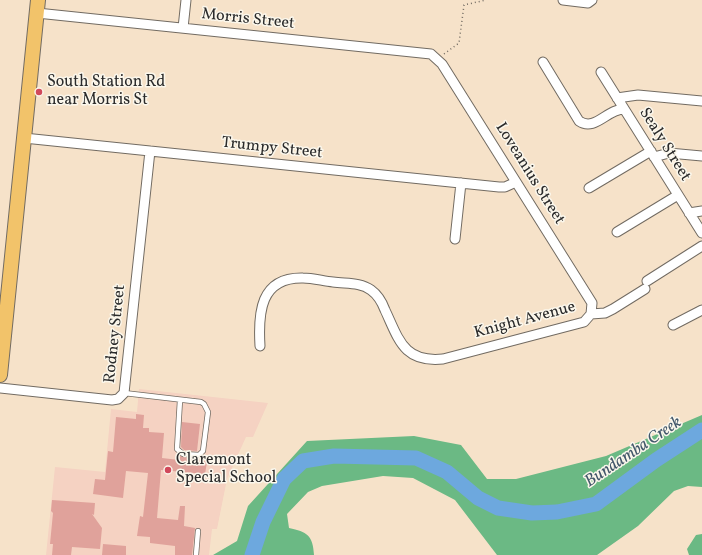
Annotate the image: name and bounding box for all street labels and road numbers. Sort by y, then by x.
street label: Morris Street [201,6,295,34]
street label: Sealy Street [634,105,694,185]
street label: Loveanius Street [490,120,568,228]
street label: Trumpy Street [221,134,323,164]
street label: Rodney Street [101,284,131,384]
street label: Knight Avenue [472,298,578,344]

